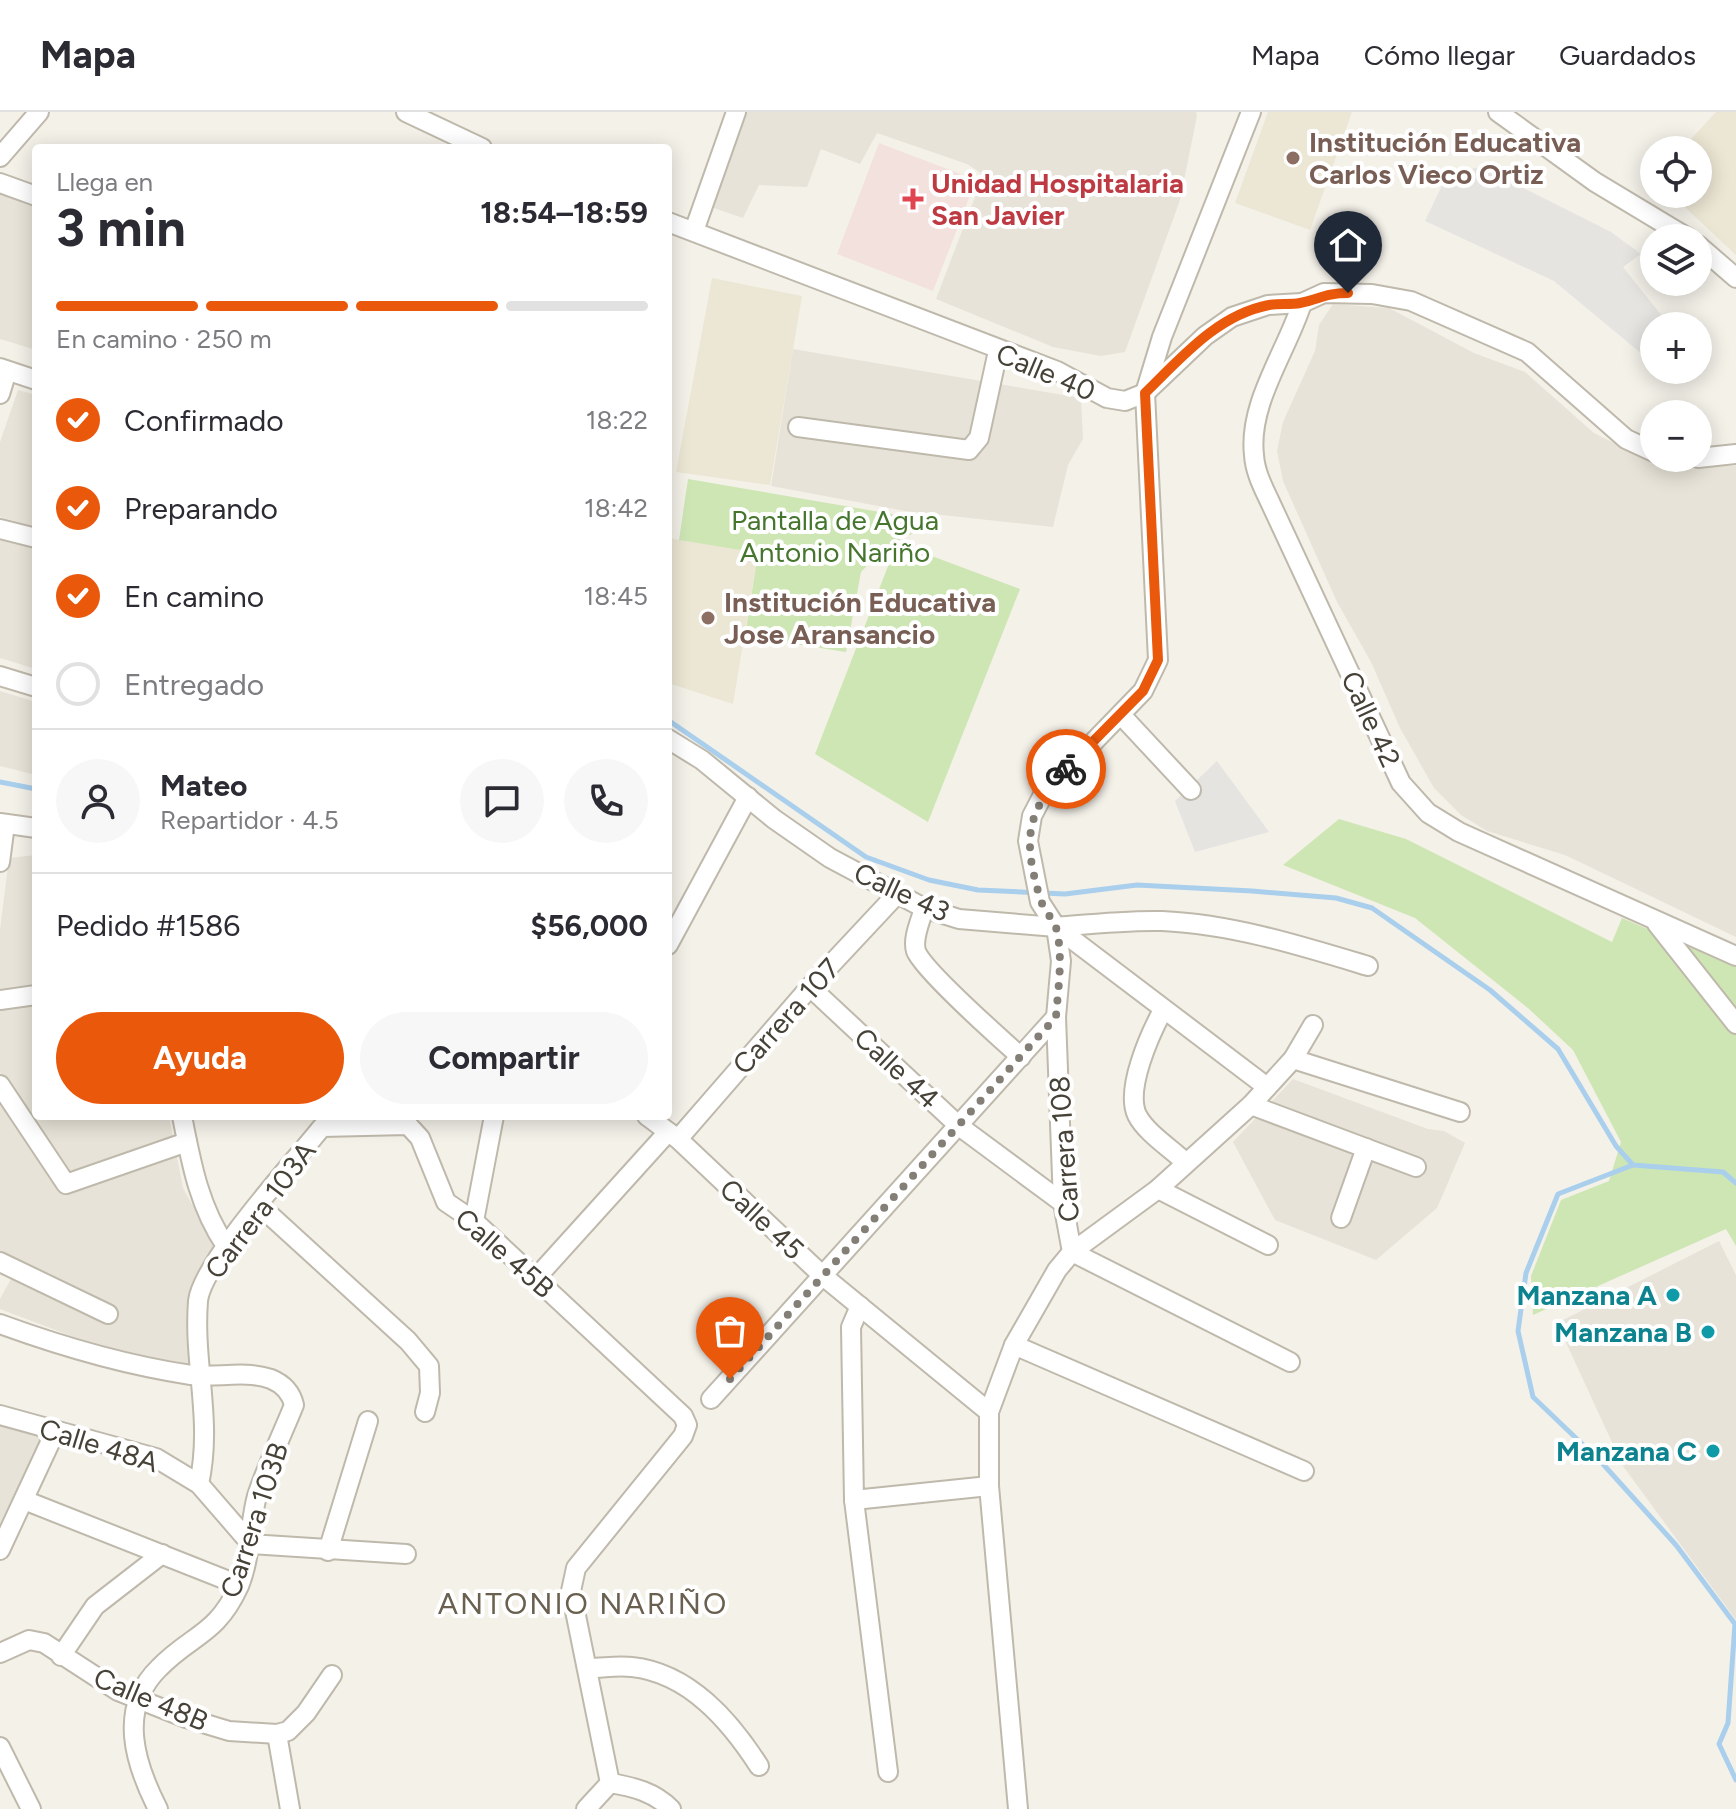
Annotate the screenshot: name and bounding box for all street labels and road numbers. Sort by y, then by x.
street label: Calle 40 [991,336,1101,408]
street label: Calle 42 [1334,666,1408,772]
street label: Calle 43 [849,855,955,929]
street label: Carrera 107 [725,951,847,1081]
street label: Calle 44 [847,1020,947,1116]
street label: Carrera 108 [1042,1075,1086,1223]
street label: Carrera 103A [197,1135,323,1285]
street label: Calle 45 [713,1172,811,1266]
street label: Calle 45B [449,1201,561,1305]
street label: Calle 48A [35,1411,163,1479]
street label: Carrera 103B [213,1438,295,1602]
street label: Calle 48B [89,1660,213,1738]

